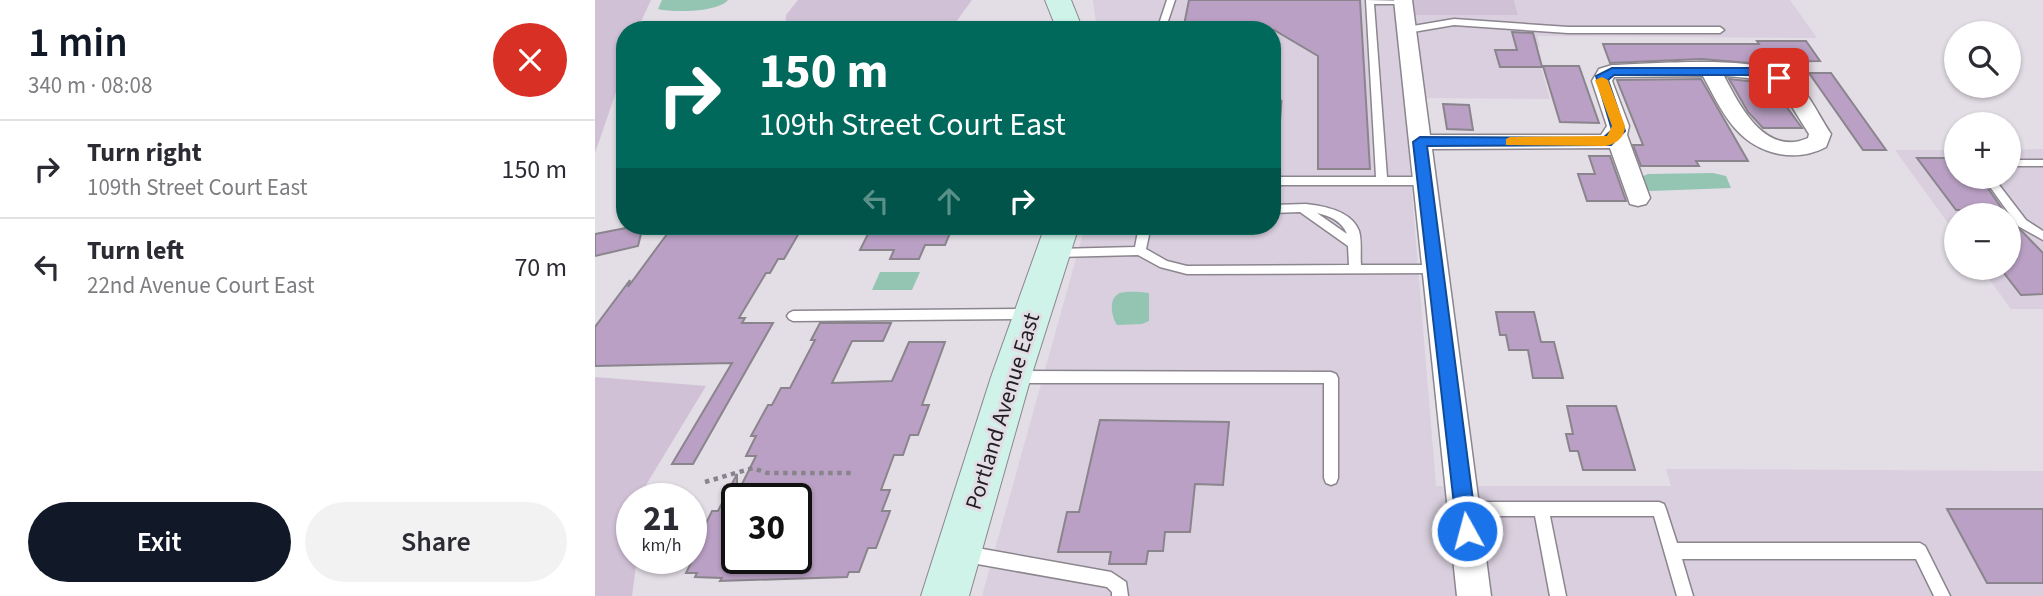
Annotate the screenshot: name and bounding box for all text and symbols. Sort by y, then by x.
text: 1 min [28,13,128,73]
map controls [1944,21,2021,280]
button: search [1944,21,2021,98]
button: close [493,23,567,97]
text: 150 m [759,37,888,107]
pin [1749,48,1809,108]
icon: right [644,49,735,140]
icon: arrive [1760,59,1798,97]
text: 340 m · 08:08 [28,69,152,102]
text: 109th Street Court East [759,102,1066,148]
button: + [1944,112,2021,189]
text: Turn right [87,134,202,171]
icon: right [28,150,66,188]
text: 150 m [501,151,567,188]
text: 109th Street Court East [87,171,308,204]
icon: left [857,182,895,220]
icon: ahead [930,182,968,220]
icon: right [1003,182,1041,220]
button: − [1944,203,2021,280]
text: Turn left [87,232,184,269]
icon: left [28,248,66,286]
text: 70 m [514,249,567,286]
text: 22nd Avenue Court East [87,269,314,302]
street label: Portland Avenue East [957,308,1048,514]
speed limit sign: 30 [721,483,812,574]
text: 21 [643,494,680,544]
position arrow [1430,494,1504,568]
button: Exit [28,502,291,582]
button: Share [305,502,567,582]
text: km/h [642,533,681,558]

